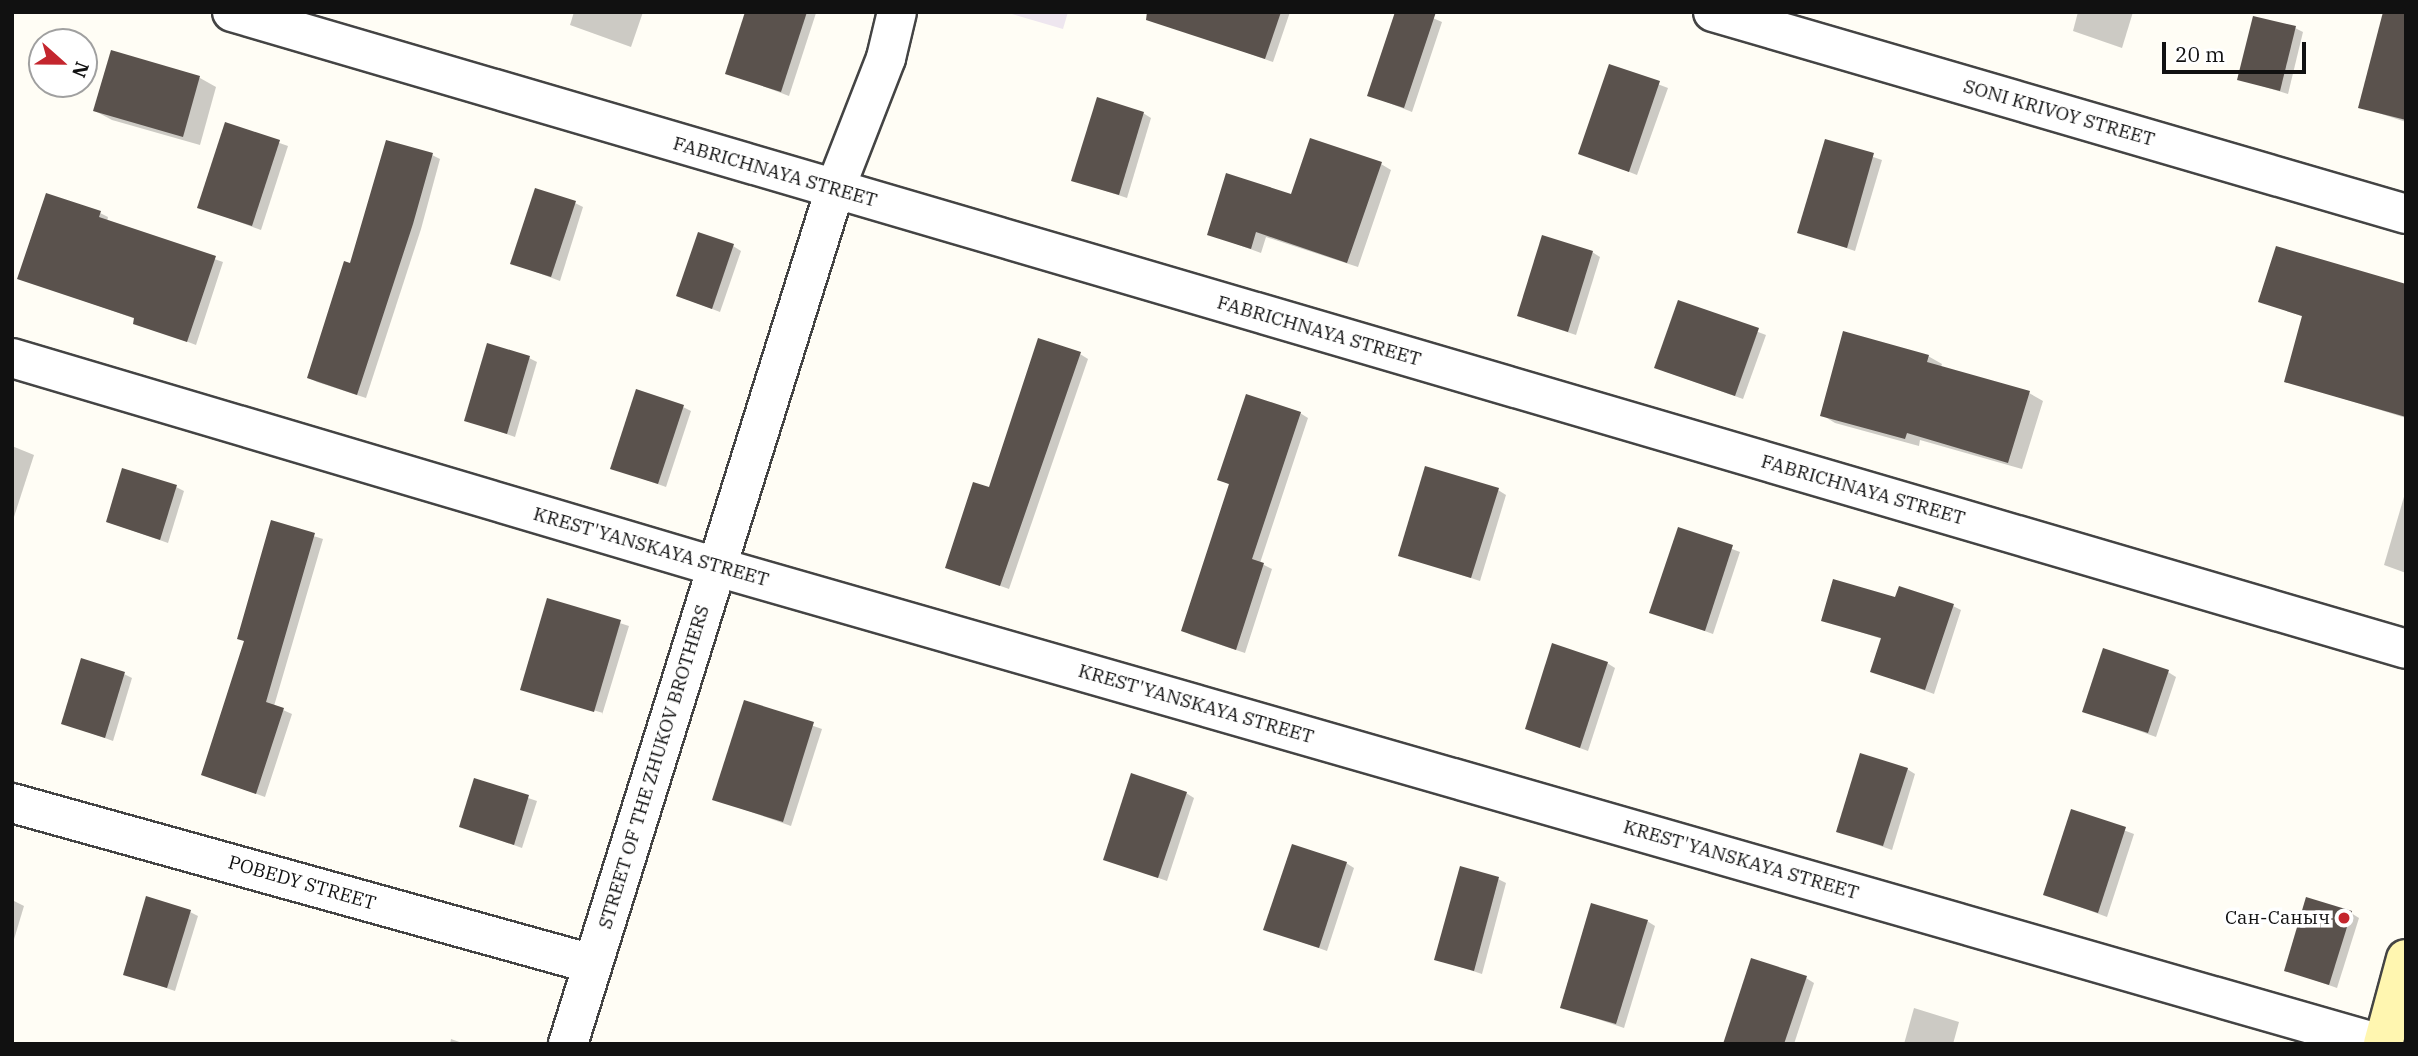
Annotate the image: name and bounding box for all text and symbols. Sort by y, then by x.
north arrow [28,28,98,98]
scale bar [2166,28,2310,72]
text: 20 m [2175,40,2225,68]
text: N [67,58,95,81]
street label: SONI KRIVOY STREET [1961,75,2157,151]
street label: FABRICHNAYA STREET [670,132,880,212]
street label: FABRICHNAYA STREET [1214,291,1424,371]
street label: FABRICHNAYA STREET [1758,450,1968,530]
street label: KREST'YANSKAYA STREET [531,502,771,592]
street label: STREET OF THE ZHUKOV BROTHERS [594,602,714,932]
street label: KREST'YANSKAYA STREET [1076,659,1316,749]
street label: KREST'YANSKAYA STREET [1621,815,1861,905]
street label: POBEDY STREET [226,851,378,915]
place label: Сан-Саныч [2225,907,2330,929]
marker: Сан-Саныч [2336,910,2352,926]

